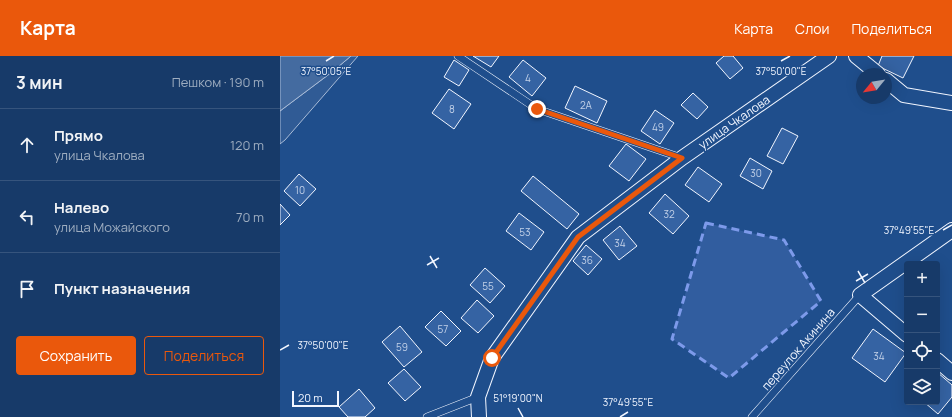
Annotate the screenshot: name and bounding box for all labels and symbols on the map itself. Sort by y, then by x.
text: 37°50'05"E [301,64,352,78]
text: 37°50'00"E [756,64,807,78]
north arrow [856,68,892,104]
house number: 4 [525,71,531,85]
street label: улица Чкалова [695,91,773,153]
house number: 2А [580,98,593,112]
route end [528,100,546,118]
house number: 8 [449,102,455,116]
house number: 49 [652,120,664,134]
house number: 30 [750,166,762,180]
house number: 10 [295,183,305,197]
house number: 32 [663,207,675,221]
text: 37°49'55"E [884,223,934,237]
house number: 53 [519,225,531,239]
house number: 34 [614,236,626,250]
house number: 36 [581,253,593,267]
house number: 55 [482,279,494,293]
street label: переулок Акинина [757,304,839,394]
house number: 57 [438,322,448,336]
text: 37°50'00"E [298,338,349,352]
house number: 59 [396,340,408,354]
route start [483,349,501,367]
house number: 34 [873,349,885,363]
scale bar [292,389,339,408]
text: 51°19'00"N [493,391,543,405]
text: 37°49'55"E [603,395,653,409]

